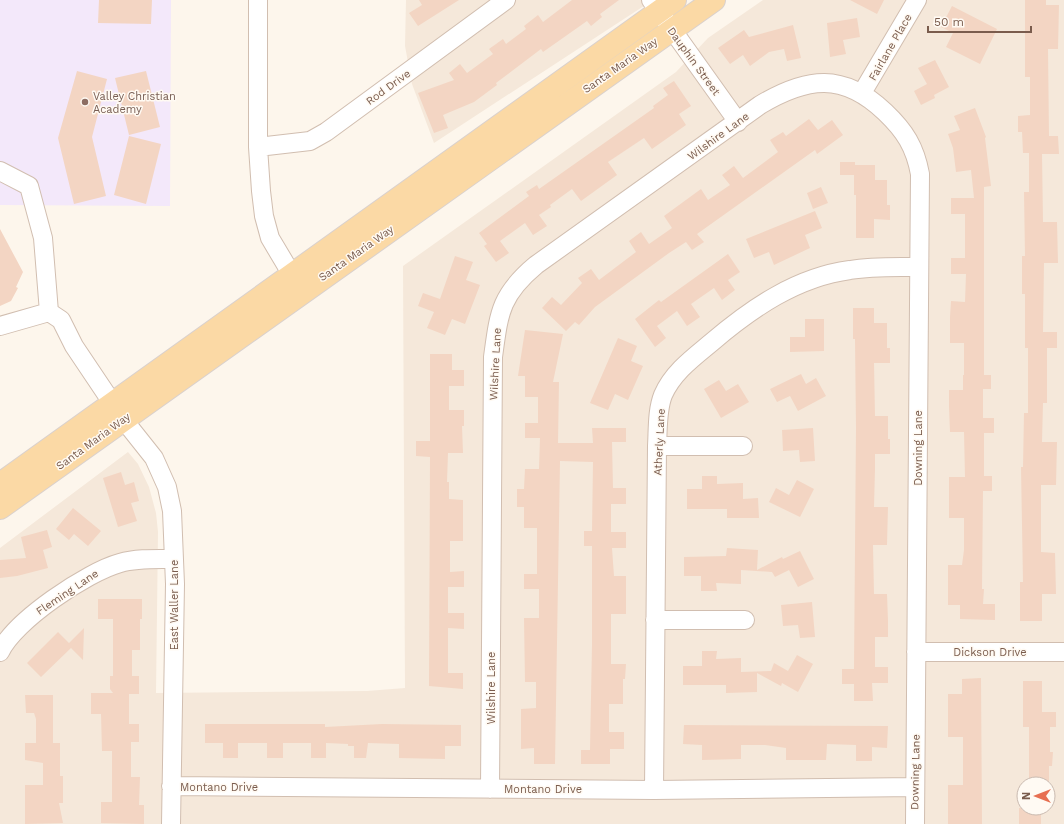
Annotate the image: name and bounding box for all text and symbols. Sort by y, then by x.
scale bar [928,8,1031,34]
street label: Fairlane Place [866,11,915,83]
text: 50 m [934,15,964,29]
street label: Dauphin Street [664,25,723,98]
street label: Santa Maria Way [580,35,660,96]
street label: Rod Drive [364,67,413,108]
place label: Valley Christian Academy [93,90,176,116]
marker: Valley Christian Academy [80,97,90,107]
street label: Wilshire Lane [685,110,752,163]
street label: Santa Maria Way [316,223,396,284]
street label: Wilshire Lane [487,327,504,401]
street label: Atherly Lane [651,408,668,476]
street label: Santa Maria Way [54,410,133,473]
street label: Downing Lane [912,410,925,486]
street label: East Waller Lane [168,560,181,650]
street label: Fleming Lane [34,567,101,618]
street label: Dickson Drive [953,646,1027,659]
street label: Wilshire Lane [485,652,498,724]
street label: Downing Lane [908,734,923,810]
north arrow [1016,776,1056,816]
street label: Montano Drive [180,781,258,794]
street label: Montano Drive [504,783,582,796]
text: N [1020,792,1033,800]

